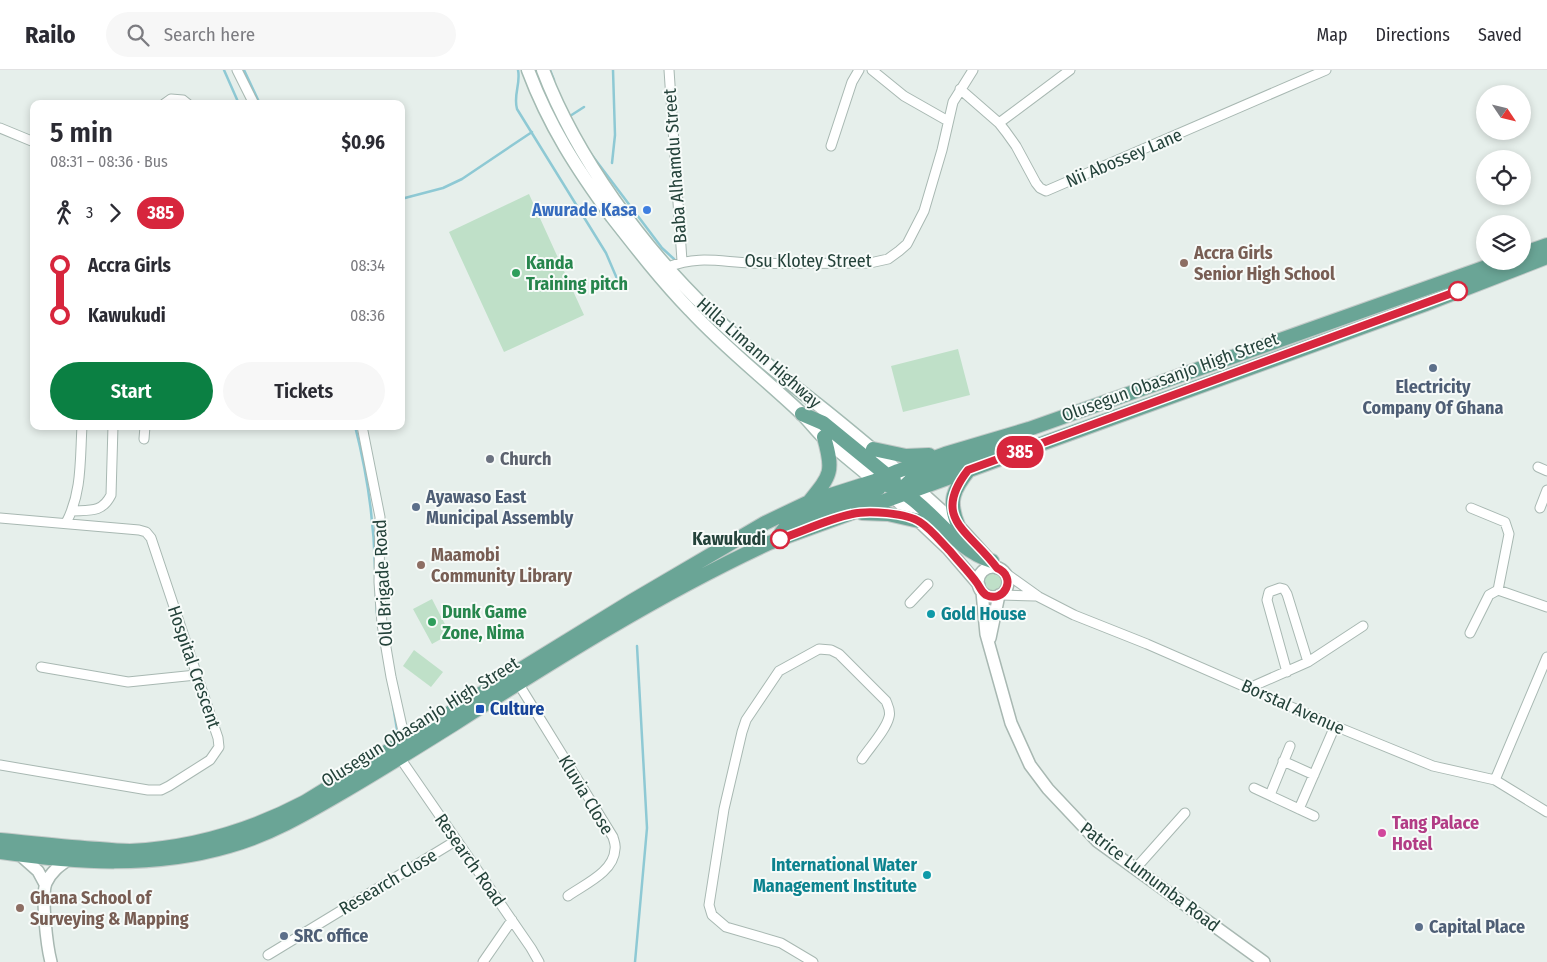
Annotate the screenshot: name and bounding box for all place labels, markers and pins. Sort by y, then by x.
place label: Awurade Kasa [531,199,637,221]
marker: Awurade Kasa [641,204,653,216]
place label: Accra Girls Senior High School [1193,242,1335,285]
place label: Kanda Training pitch [526,252,628,295]
marker: Accra Girls Senior High School [1178,257,1190,269]
marker: Kanda Training pitch [510,267,522,279]
unlabelled marker [1448,281,1468,301]
marker: Electricity Company Of Ghana [1427,362,1439,374]
place label: Electricity Company Of Ghana [1362,376,1504,419]
place label: Church [500,448,551,470]
marker: Church [484,453,496,465]
place label: Ayawaso East Municipal Assembly [425,486,574,529]
marker: Ayawaso East Municipal Assembly [410,501,422,513]
place label: Kawukudi [692,528,766,550]
marker: Kawukudi [770,529,790,549]
place label: Maamobi Community Library [431,544,573,587]
marker: Maamobi Community Library [415,559,427,571]
place label: Dunk Game Zone, Nima [442,601,527,644]
place label: Gold House [941,603,1026,625]
marker: Gold House [925,608,937,620]
marker: Dunk Game Zone, Nima [426,616,438,628]
place label: Culture [490,698,544,720]
marker: Culture [474,703,486,715]
place label: Tang Palace Hotel [1392,812,1479,855]
marker: Tang Palace Hotel [1376,827,1388,839]
place label: International Water Management Institute [753,854,917,897]
marker: International Water Management Institute [921,869,933,881]
place label: Ghana School of Surveying & Mapping [30,887,189,930]
marker: Ghana School of Surveying & Mapping [14,902,26,914]
place label: Capital Place [1429,916,1525,938]
marker: Capital Place [1413,921,1425,933]
place label: SRC office [294,925,368,947]
marker: SRC office [278,930,290,942]

